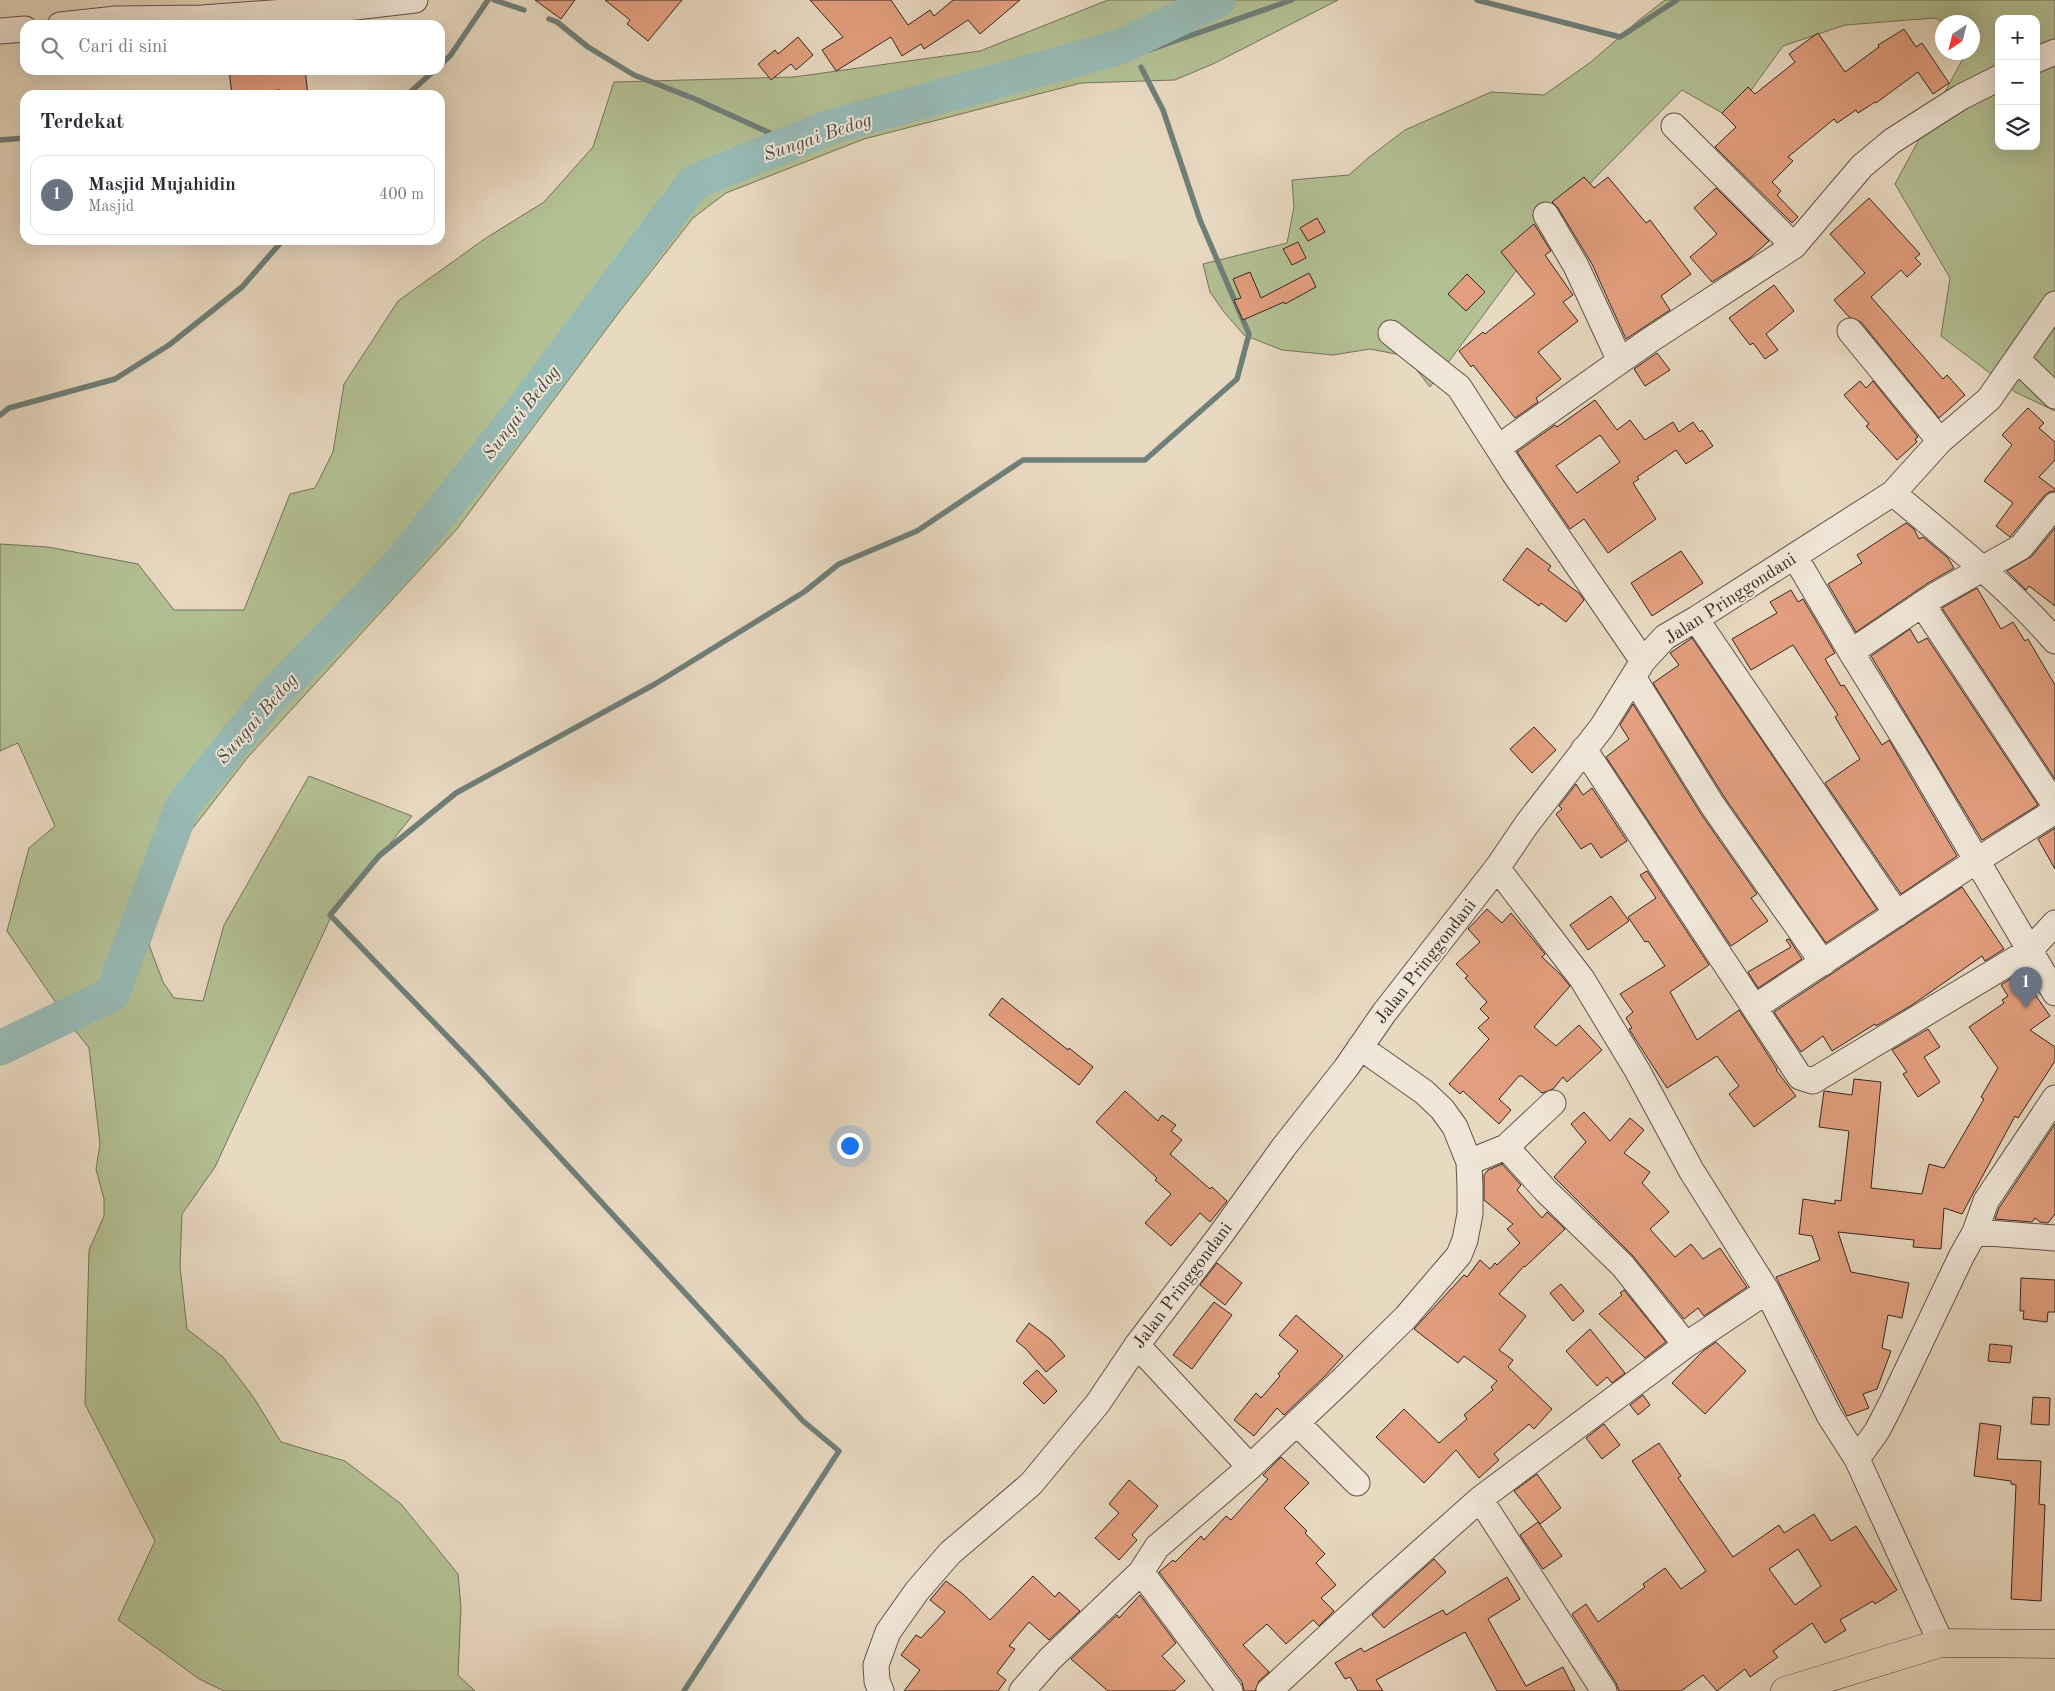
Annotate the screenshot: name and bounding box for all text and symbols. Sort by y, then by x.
north arrow [1935,15,1980,60]
map controls [1995,15,2040,150]
button: + [1995,15,2040,60]
search box [20,20,445,75]
icon: search [38,34,66,62]
text: Cari di sini [78,38,168,57]
button: − [1995,60,2040,105]
button: layers [1995,105,2040,150]
water label: Sungai Bedog [761,111,874,166]
text: Terdekat [40,112,124,133]
text: Masjid Mujahidin [88,176,236,195]
text: 1 [52,187,62,203]
text: 400 m [379,187,424,203]
text: Masjid [88,199,134,215]
water label: Sungai Bedog [480,363,564,464]
street label: Jalan Pringgondani [1662,550,1799,648]
water label: Sungai Bedog [214,671,302,769]
street label: Jalan Pringgondani [1372,896,1480,1027]
pin: 1 [2010,967,2042,1008]
your location [837,1133,863,1159]
street label: Jalan Pringgondani [1130,1219,1236,1352]

